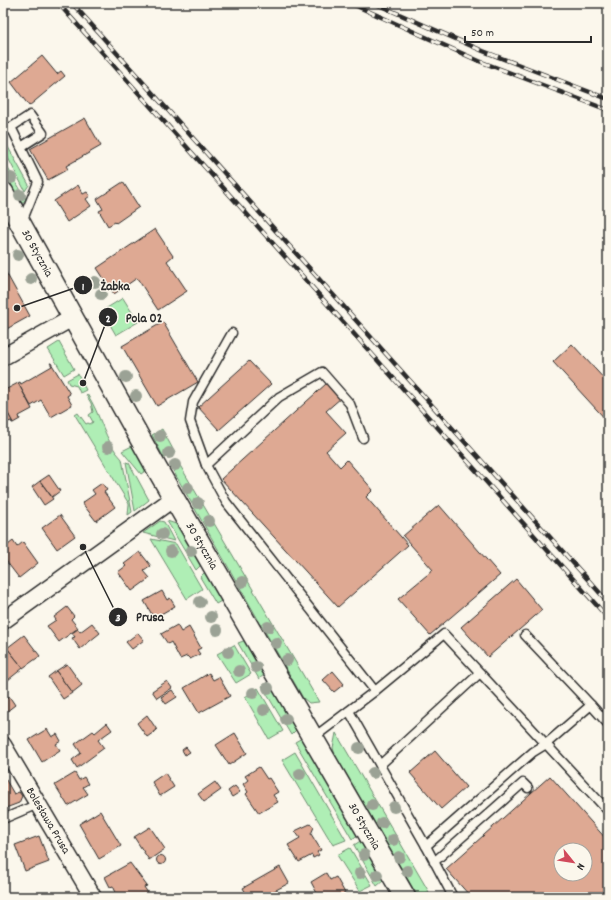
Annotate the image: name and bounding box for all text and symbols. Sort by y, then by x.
scale bar [465,18,591,44]
text: 50 m [471,25,494,42]
street label: 30 Stycznia [17,226,57,280]
callout: Żabka [73,273,138,298]
text: Żabka [101,278,130,297]
text: 1 [82,279,85,296]
callout: Pola 02 [98,305,170,330]
text: Pola 02 [126,310,163,329]
text: 2 [105,311,111,328]
street label: 30 Stycznia [181,519,222,573]
callout: Prusa [108,604,172,629]
text: Prusa [136,609,165,628]
text: 3 [115,610,121,627]
street label: Bolesława Prusa [21,784,74,858]
street label: 30 Stycznia [344,800,385,853]
north arrow [553,842,593,882]
text: N [571,860,588,873]

